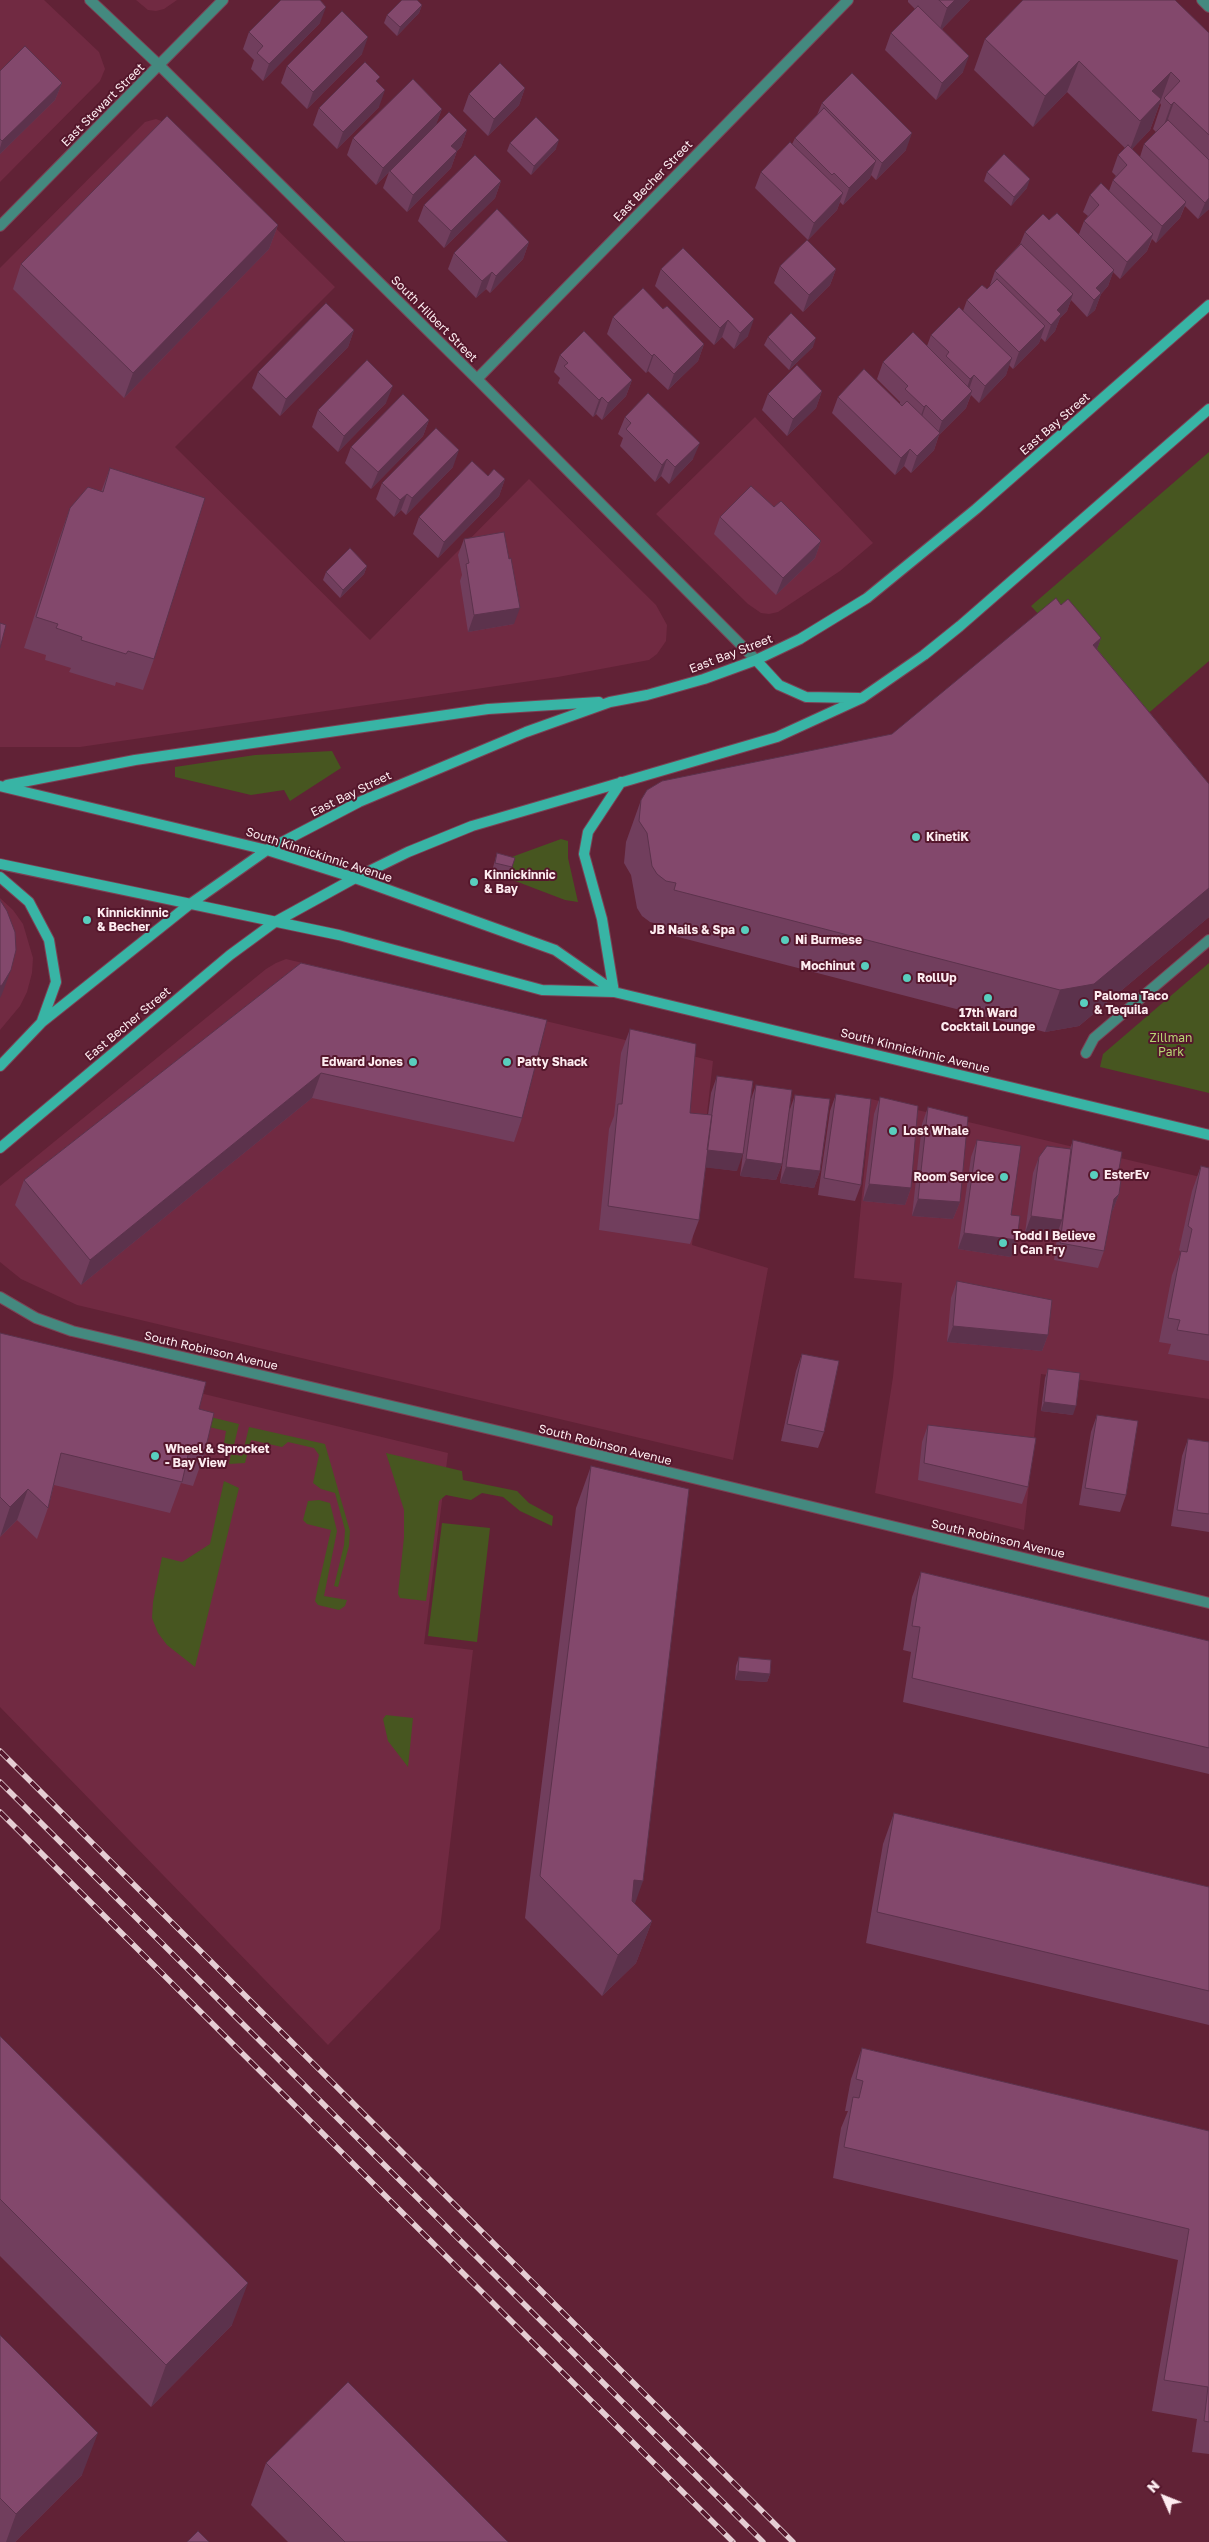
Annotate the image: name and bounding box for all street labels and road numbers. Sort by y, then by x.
street label: East Stewart Street [58,60,148,150]
street label: East Becher Street [611,137,695,225]
street label: South Hilbert Street [388,273,480,365]
street label: East Bay Street [1017,390,1093,458]
street label: East Bay Street [687,632,775,676]
street label: East Bay Street [308,768,394,820]
street label: South Kinnickinnic Avenue [244,824,394,886]
street label: East Becher Street [82,984,174,1064]
street label: South Kinnickinnic Avenue [839,1025,991,1077]
street label: South Robinson Avenue [143,1329,279,1373]
street label: South Robinson Avenue [537,1421,673,1469]
street label: South Robinson Avenue [930,1517,1066,1561]

